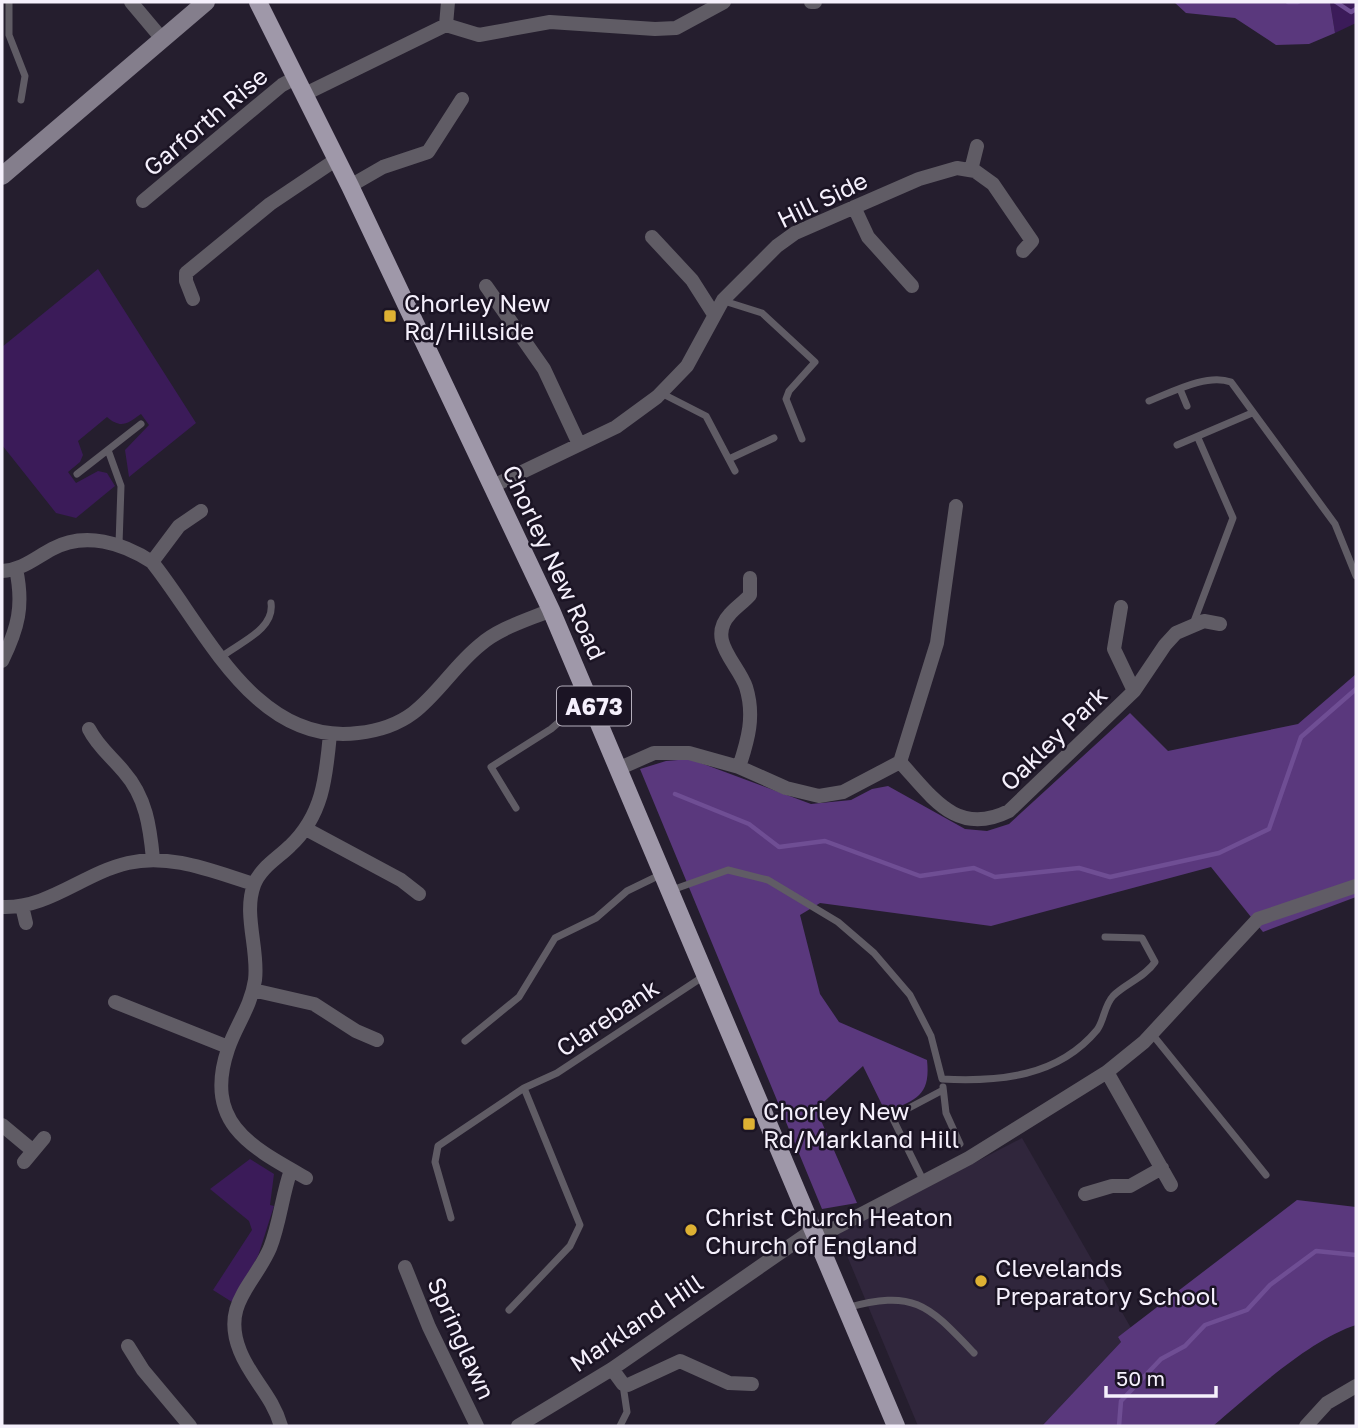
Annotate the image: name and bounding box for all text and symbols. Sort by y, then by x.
street label: Garforth Rise [137,61,273,181]
street label: Hill Side [772,165,872,233]
place label: Chorley New Rd/Hillside [404,288,551,345]
marker: Chorley New Rd/Hillside [382,308,398,324]
street label: Chorley New Road [497,460,613,664]
street label: Oakley Park [994,680,1112,796]
road number: A673 [557,686,631,726]
street label: Clarebank [550,972,664,1062]
place label: Chorley New Rd/Markland Hill [763,1096,959,1153]
marker: Chorley New Rd/Markland Hill [741,1116,757,1132]
place label: Christ Church Heaton Church of England [705,1202,953,1259]
marker: Christ Church Heaton Church of England [683,1222,699,1238]
place label: Clevelands Preparatory School [995,1253,1218,1310]
street label: Markland Hill [564,1267,708,1377]
street label: Springlawn [422,1272,502,1404]
marker: Clevelands Preparatory School [973,1273,989,1289]
scale bar [1106,1354,1216,1398]
text: 50 m [1116,1365,1165,1391]

